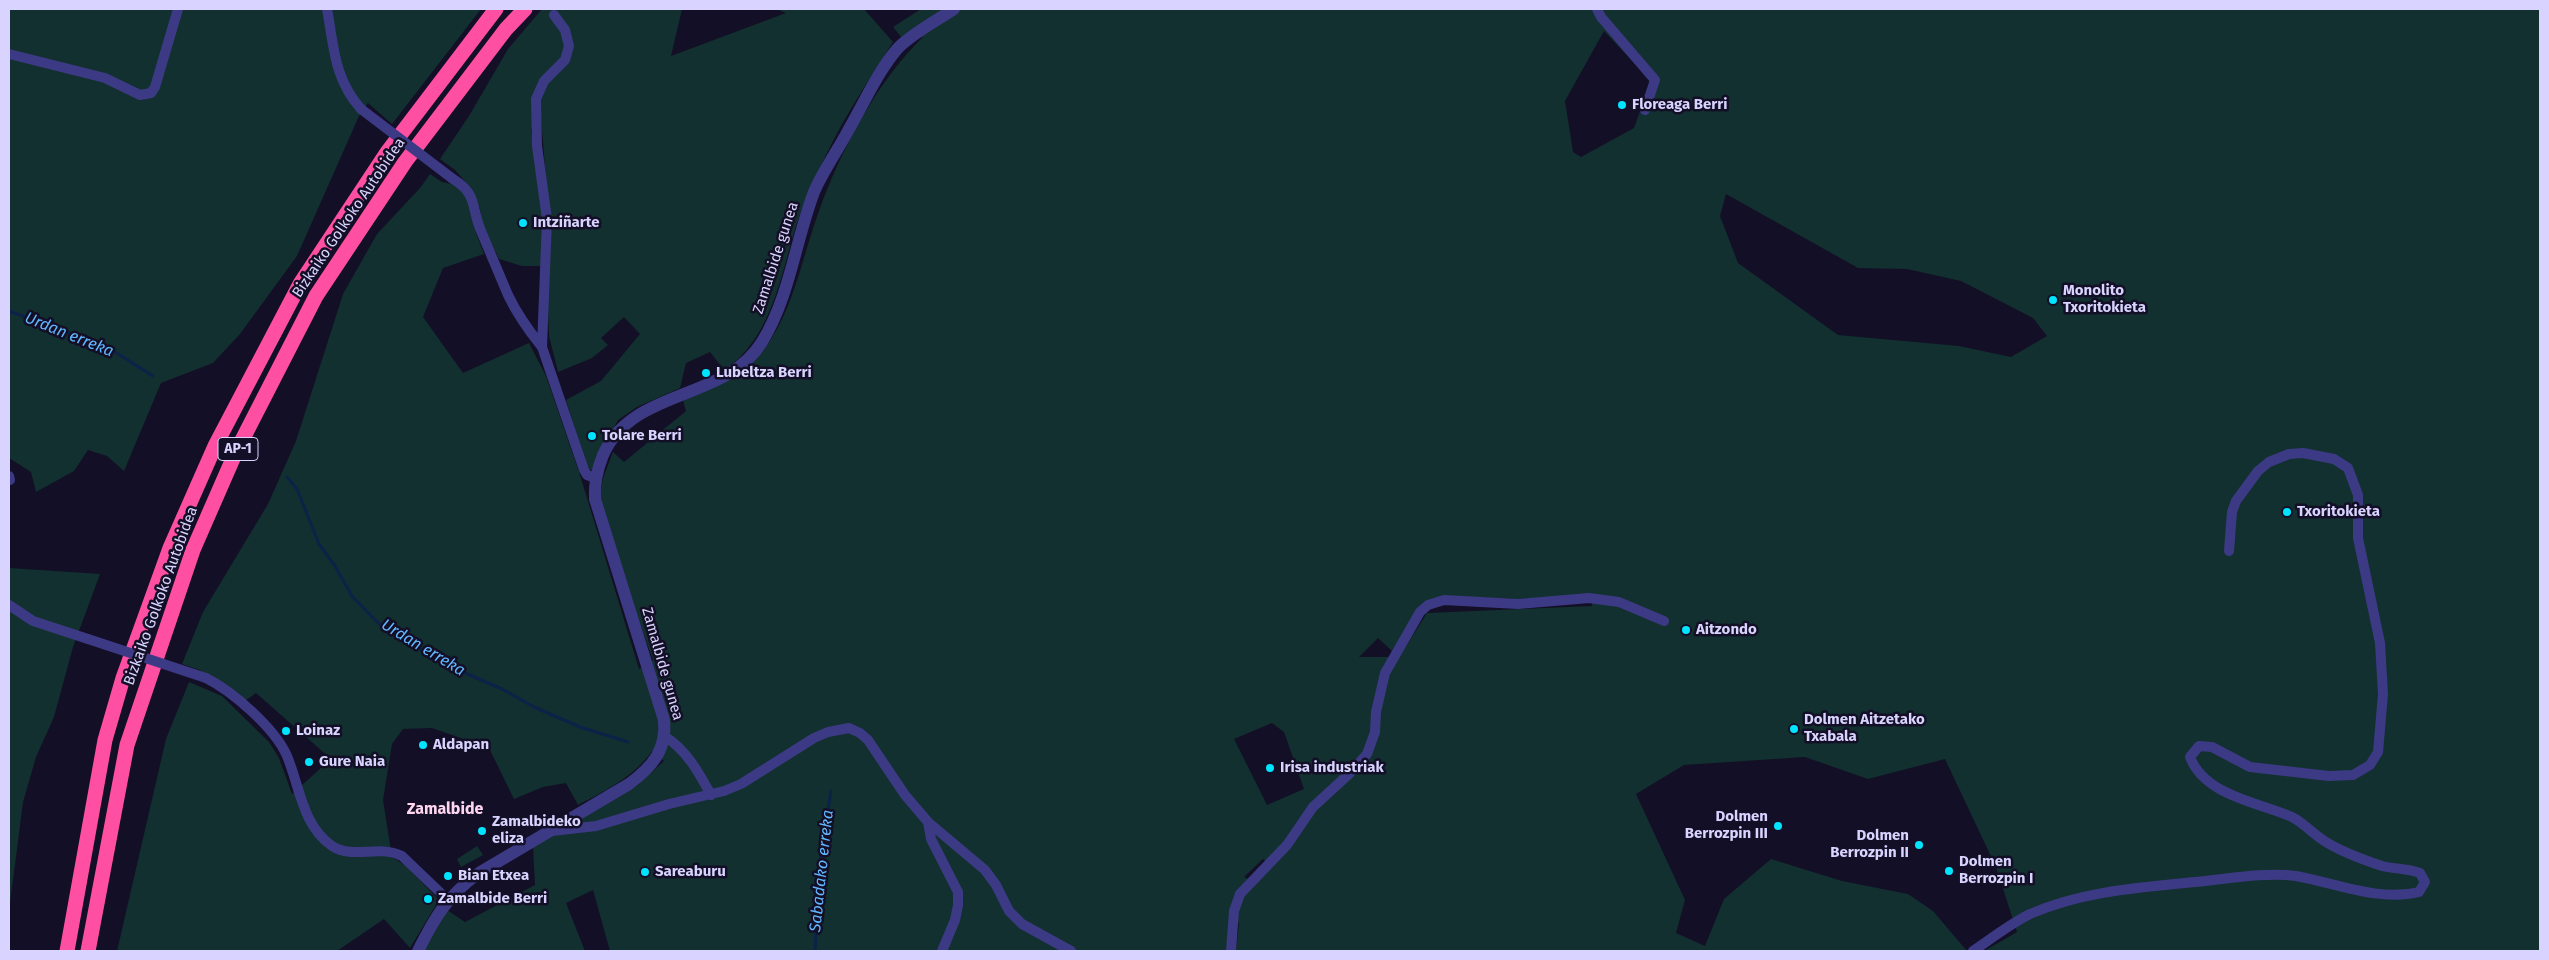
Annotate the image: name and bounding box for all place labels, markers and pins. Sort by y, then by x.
place label: Floreaga Berri [1632,96,1728,114]
marker: Floreaga Berri [1616,99,1628,111]
place label: Intziñarte [533,214,600,232]
marker: Intziñarte [517,217,529,229]
place label: Monolito Txoritokieta [2063,282,2146,317]
marker: Monolito Txoritokieta [2047,294,2059,306]
place label: Lubeltza Berri [716,364,812,382]
marker: Lubeltza Berri [700,367,712,379]
place label: Tolare Berri [602,427,682,445]
marker: Tolare Berri [586,430,598,442]
place label: Txoritokieta [2297,503,2380,521]
marker: Txoritokieta [2281,506,2293,518]
place label: Aitzondo [1696,621,1757,639]
marker: Aitzondo [1680,624,1692,636]
place label: Dolmen Aitzetako Txabala [1804,711,1925,746]
place label: Loinaz [296,722,340,740]
marker: Dolmen Aitzetako Txabala [1788,723,1800,735]
marker: Loinaz [280,725,292,737]
place label: Aldapan [433,736,489,754]
marker: Aldapan [417,739,429,751]
place label: Gure Naia [319,753,385,771]
marker: Gure Naia [303,756,315,768]
place label: Irisa industriak [1280,759,1384,777]
marker: Irisa industriak [1264,762,1276,774]
place label: Dolmen Berrozpin III [1685,808,1768,843]
place label: Zamalbideko eliza [492,813,581,848]
marker: Dolmen Berrozpin III [1772,820,1784,832]
marker: Zamalbideko eliza [476,825,488,837]
place label: Dolmen Berrozpin II [1830,827,1909,862]
marker: Dolmen Berrozpin II [1913,839,1925,851]
place label: Dolmen Berrozpin I [1959,853,2033,888]
place label: Sareaburu [655,863,726,881]
marker: Dolmen Berrozpin I [1943,865,1955,877]
marker: Sareaburu [639,866,651,878]
place label: Bian Etxea [458,867,529,885]
marker: Bian Etxea [442,870,454,882]
place label: Zamalbide Berri [438,890,547,908]
marker: Zamalbide Berri [422,893,434,905]

